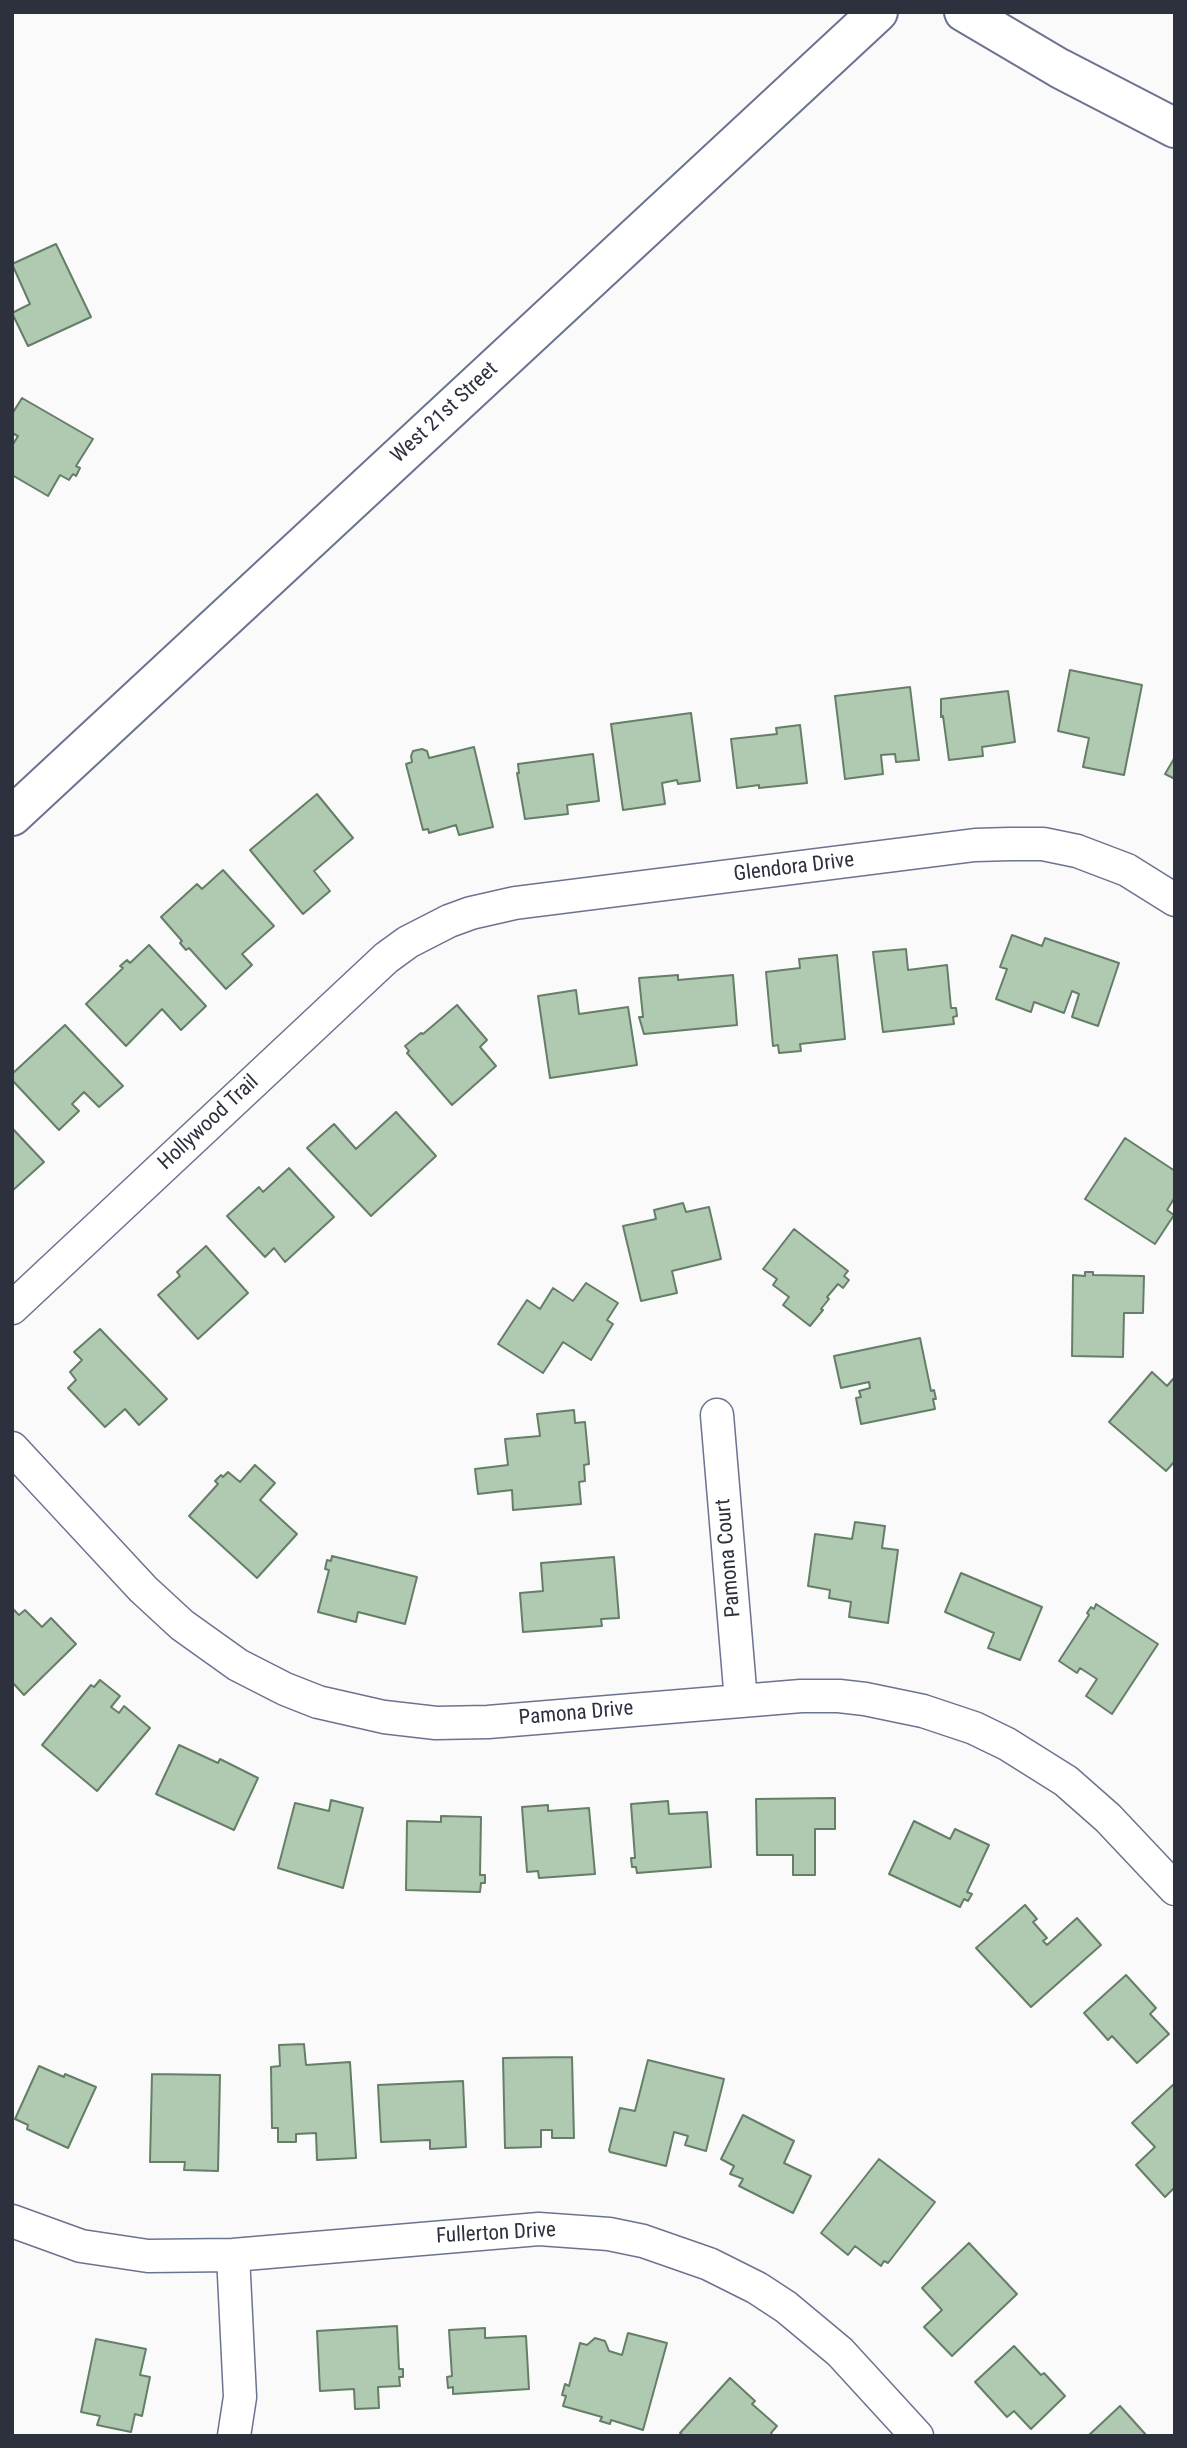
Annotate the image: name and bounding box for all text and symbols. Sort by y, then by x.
street label: West 21st Street [386,357,504,469]
street label: Glendora Drive [732,848,856,888]
street label: Hollywood Trail [154,1070,264,1176]
street label: Pamona Court [711,1498,747,1618]
street label: Pamona Drive [518,1696,634,1732]
street label: Fullerton Drive [435,2218,557,2250]

